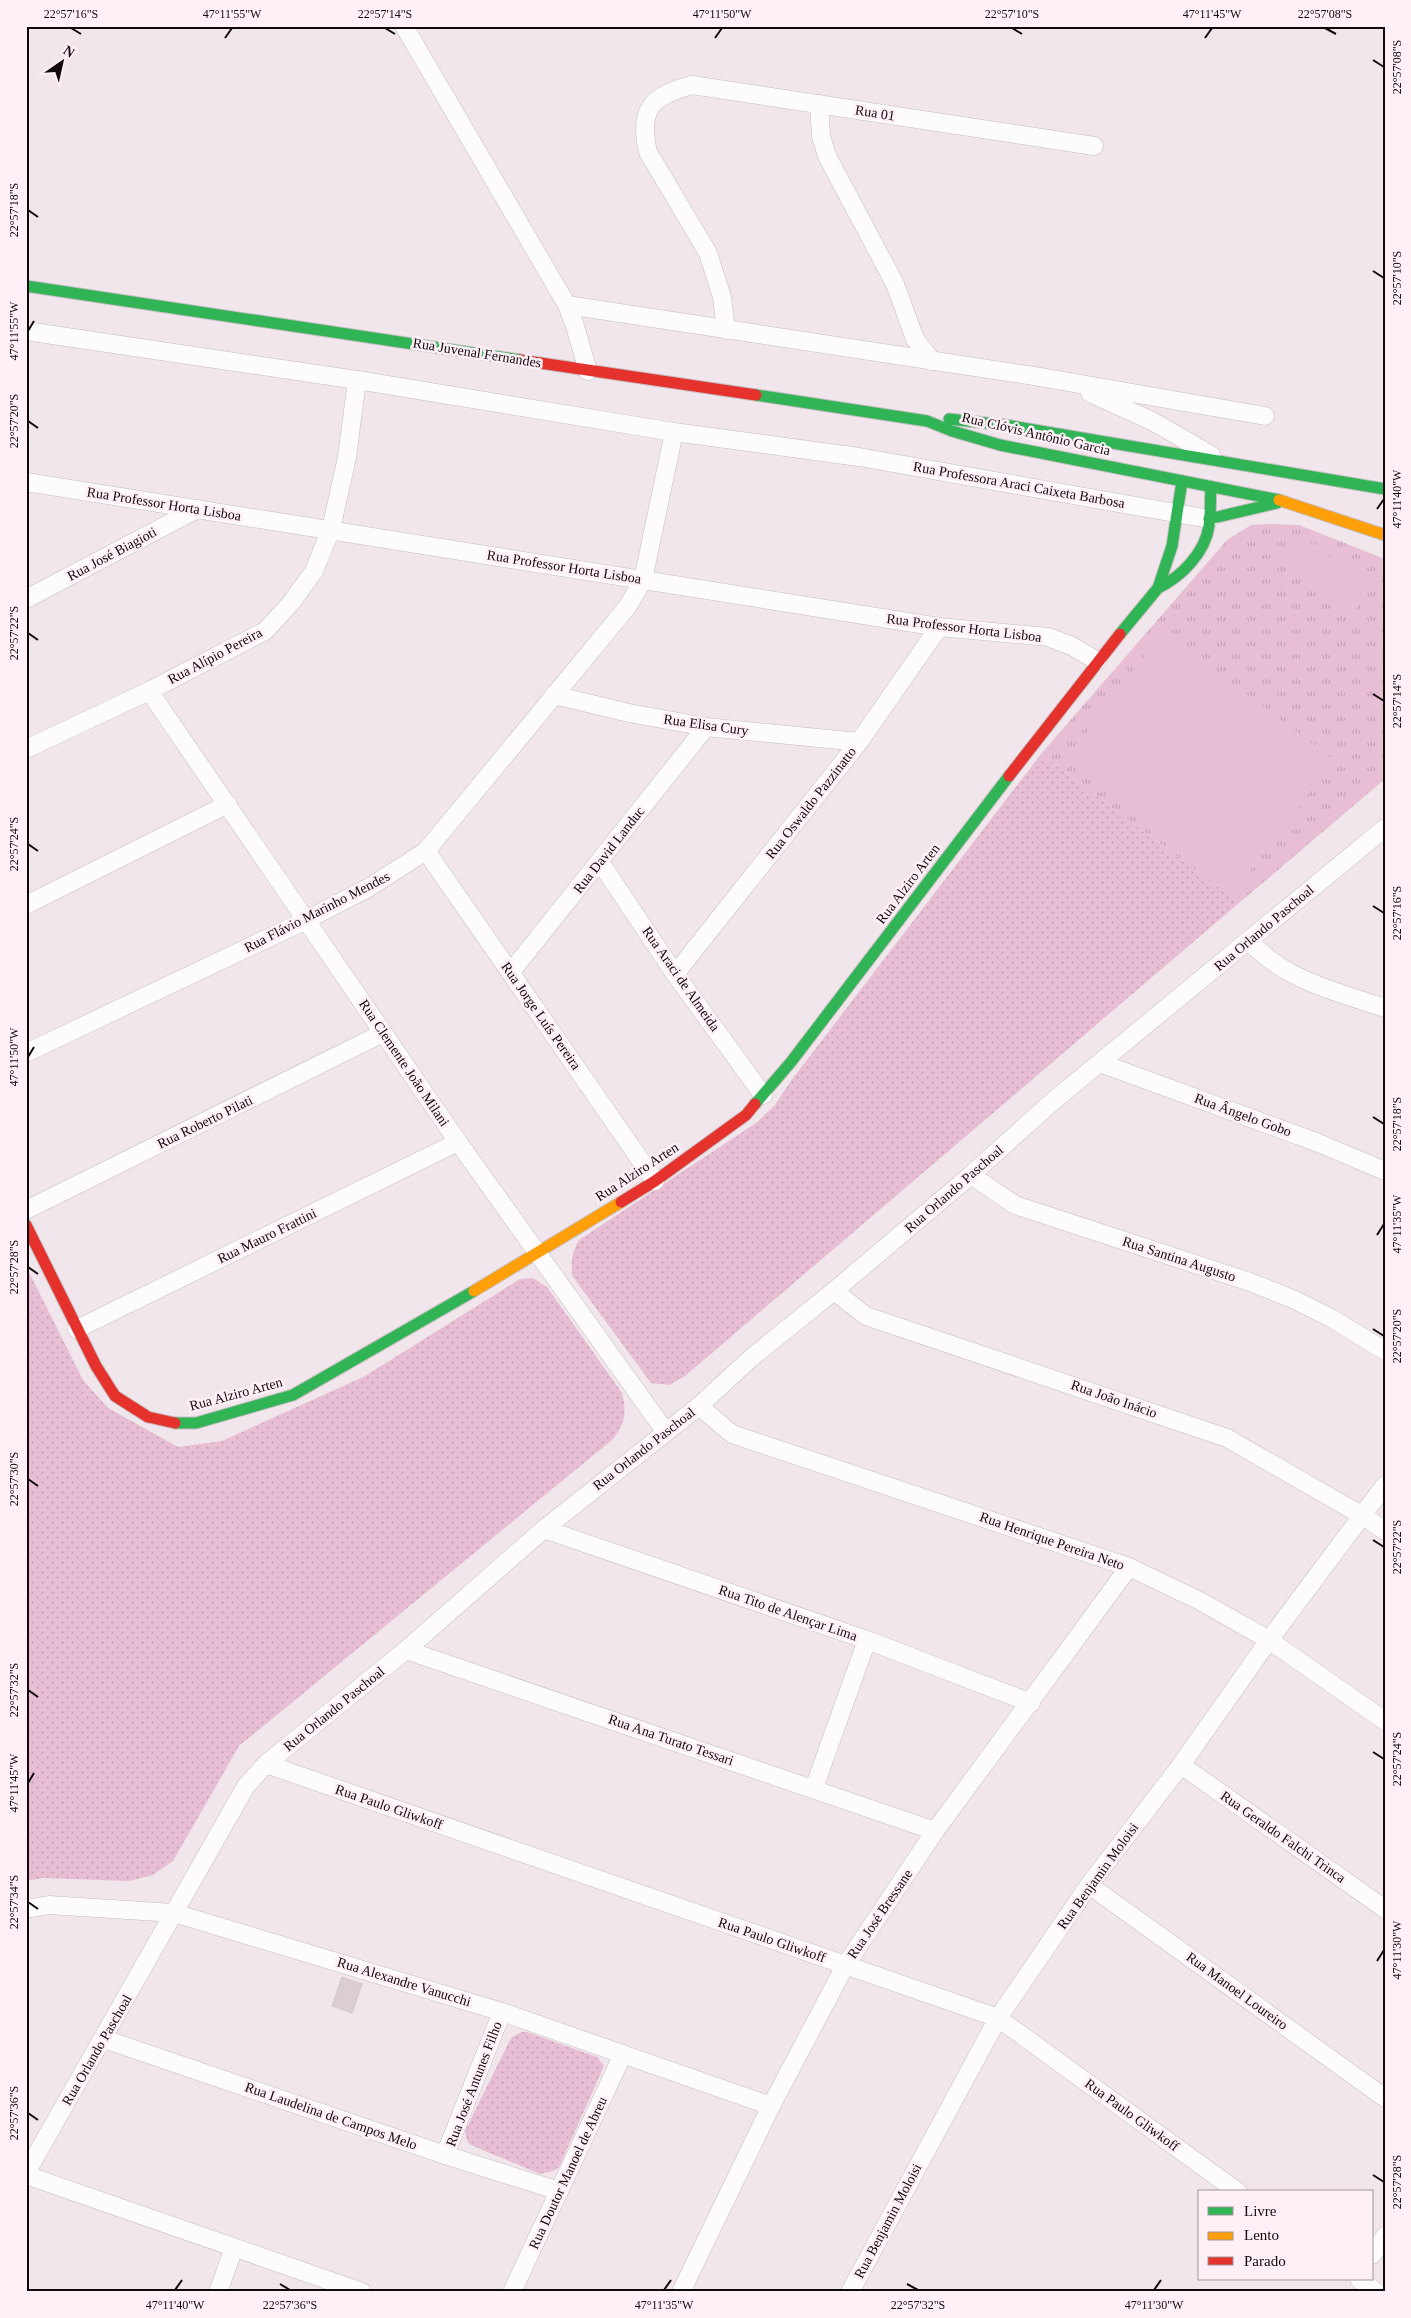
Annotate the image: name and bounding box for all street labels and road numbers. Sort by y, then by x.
street label: Rua 01 [854,102,896,124]
street label: Rua Juvenal Fernandes [412,335,542,371]
street label: Rua Clóvis Antônio Garcia [960,410,1113,459]
street label: Rua Professora Araci Caixeta Barbosa [912,459,1127,511]
street label: Rua Professor Horta Lisboa [86,484,243,524]
street label: Rua José Biagioti [65,524,159,584]
street label: Rua Professor Horta Lisboa [486,547,643,587]
street label: Rua Professor Horta Lisboa [886,611,1043,645]
street label: Rua Alípio Pereira [165,625,265,687]
street label: Rua Elisa Cury [663,712,749,738]
street label: Rua Oswaldo Pazzinatto [763,744,859,862]
street label: Rua David Landuc [571,804,647,896]
street label: Rua Alziro Arten [873,841,943,927]
street label: Rua Flávio Marinho Mendes [242,869,392,955]
street label: Rua Orlando Paschoal [1211,882,1317,974]
street label: Rua Araci de Almeida [639,924,723,1035]
street label: Rua Jorge Luís Pereira [498,959,584,1073]
street label: Rua Clemente João Milani [356,997,452,1129]
street label: Rua Ângelo Gobo [1193,1090,1294,1139]
street label: Rua Roberto Pilati [155,1092,255,1152]
street label: Rua Alziro Arten [593,1140,681,1204]
street label: Rua Orlando Paschoal [902,1142,1006,1236]
street label: Rua Mauro Frattini [215,1206,319,1266]
street label: Rua Santina Augusto [1120,1234,1238,1284]
street label: Rua Alziro Arten [188,1374,284,1414]
street label: Rua João Inácio [1069,1377,1159,1421]
street label: Rua Orlando Paschoal [590,1404,698,1493]
street label: Rua Henrique Pereira Neto [978,1509,1126,1573]
street label: Rua Tito de Alençar Lima [717,1582,860,1644]
street label: Rua Orlando Paschoal [281,1664,387,1754]
street label: Rua Ana Turato Tessari [606,1712,736,1769]
street label: Rua Paulo Gliwkoff [333,1782,445,1833]
street label: Rua Geraldo Falchi Trinca [1218,1788,1349,1886]
street label: Rua Benjamin Moloisi [1054,1820,1142,1932]
street label: Rua José Bressane [845,1867,915,1961]
street label: Rua Paulo Gliwkoff [716,1915,828,1966]
street label: Rua Manoel Loureiro [1184,1949,1290,2033]
street label: Rua Alexandre Vanucchi [335,1955,473,2010]
street label: Rua Orlando Paschoal [59,1992,135,2108]
street label: Rua José Antunes Filho [443,2019,505,2149]
street label: Rua Paulo Gliwkoff [1082,2076,1182,2154]
street label: Rua Laudelina de Campos Melo [243,2079,419,2153]
street label: Rua Doutor Manoel de Abreu [526,2094,610,2252]
street label: Rua Benjamin Moloisi [851,2161,925,2281]

